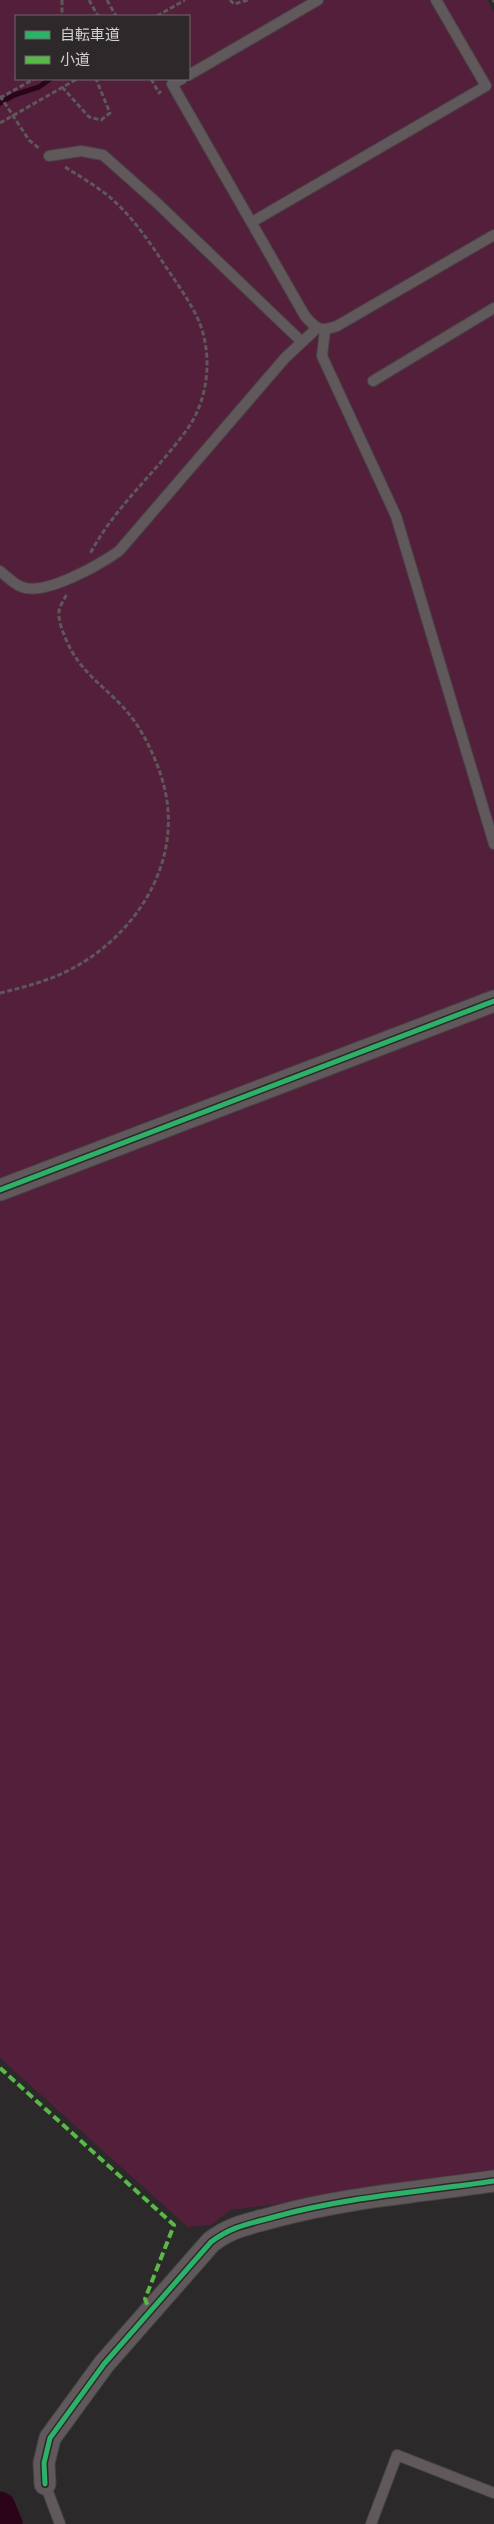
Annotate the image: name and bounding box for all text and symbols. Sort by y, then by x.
legend [15,15,190,80]
text: 自転車道 [60,27,120,43]
text: 小道 [60,52,90,68]

